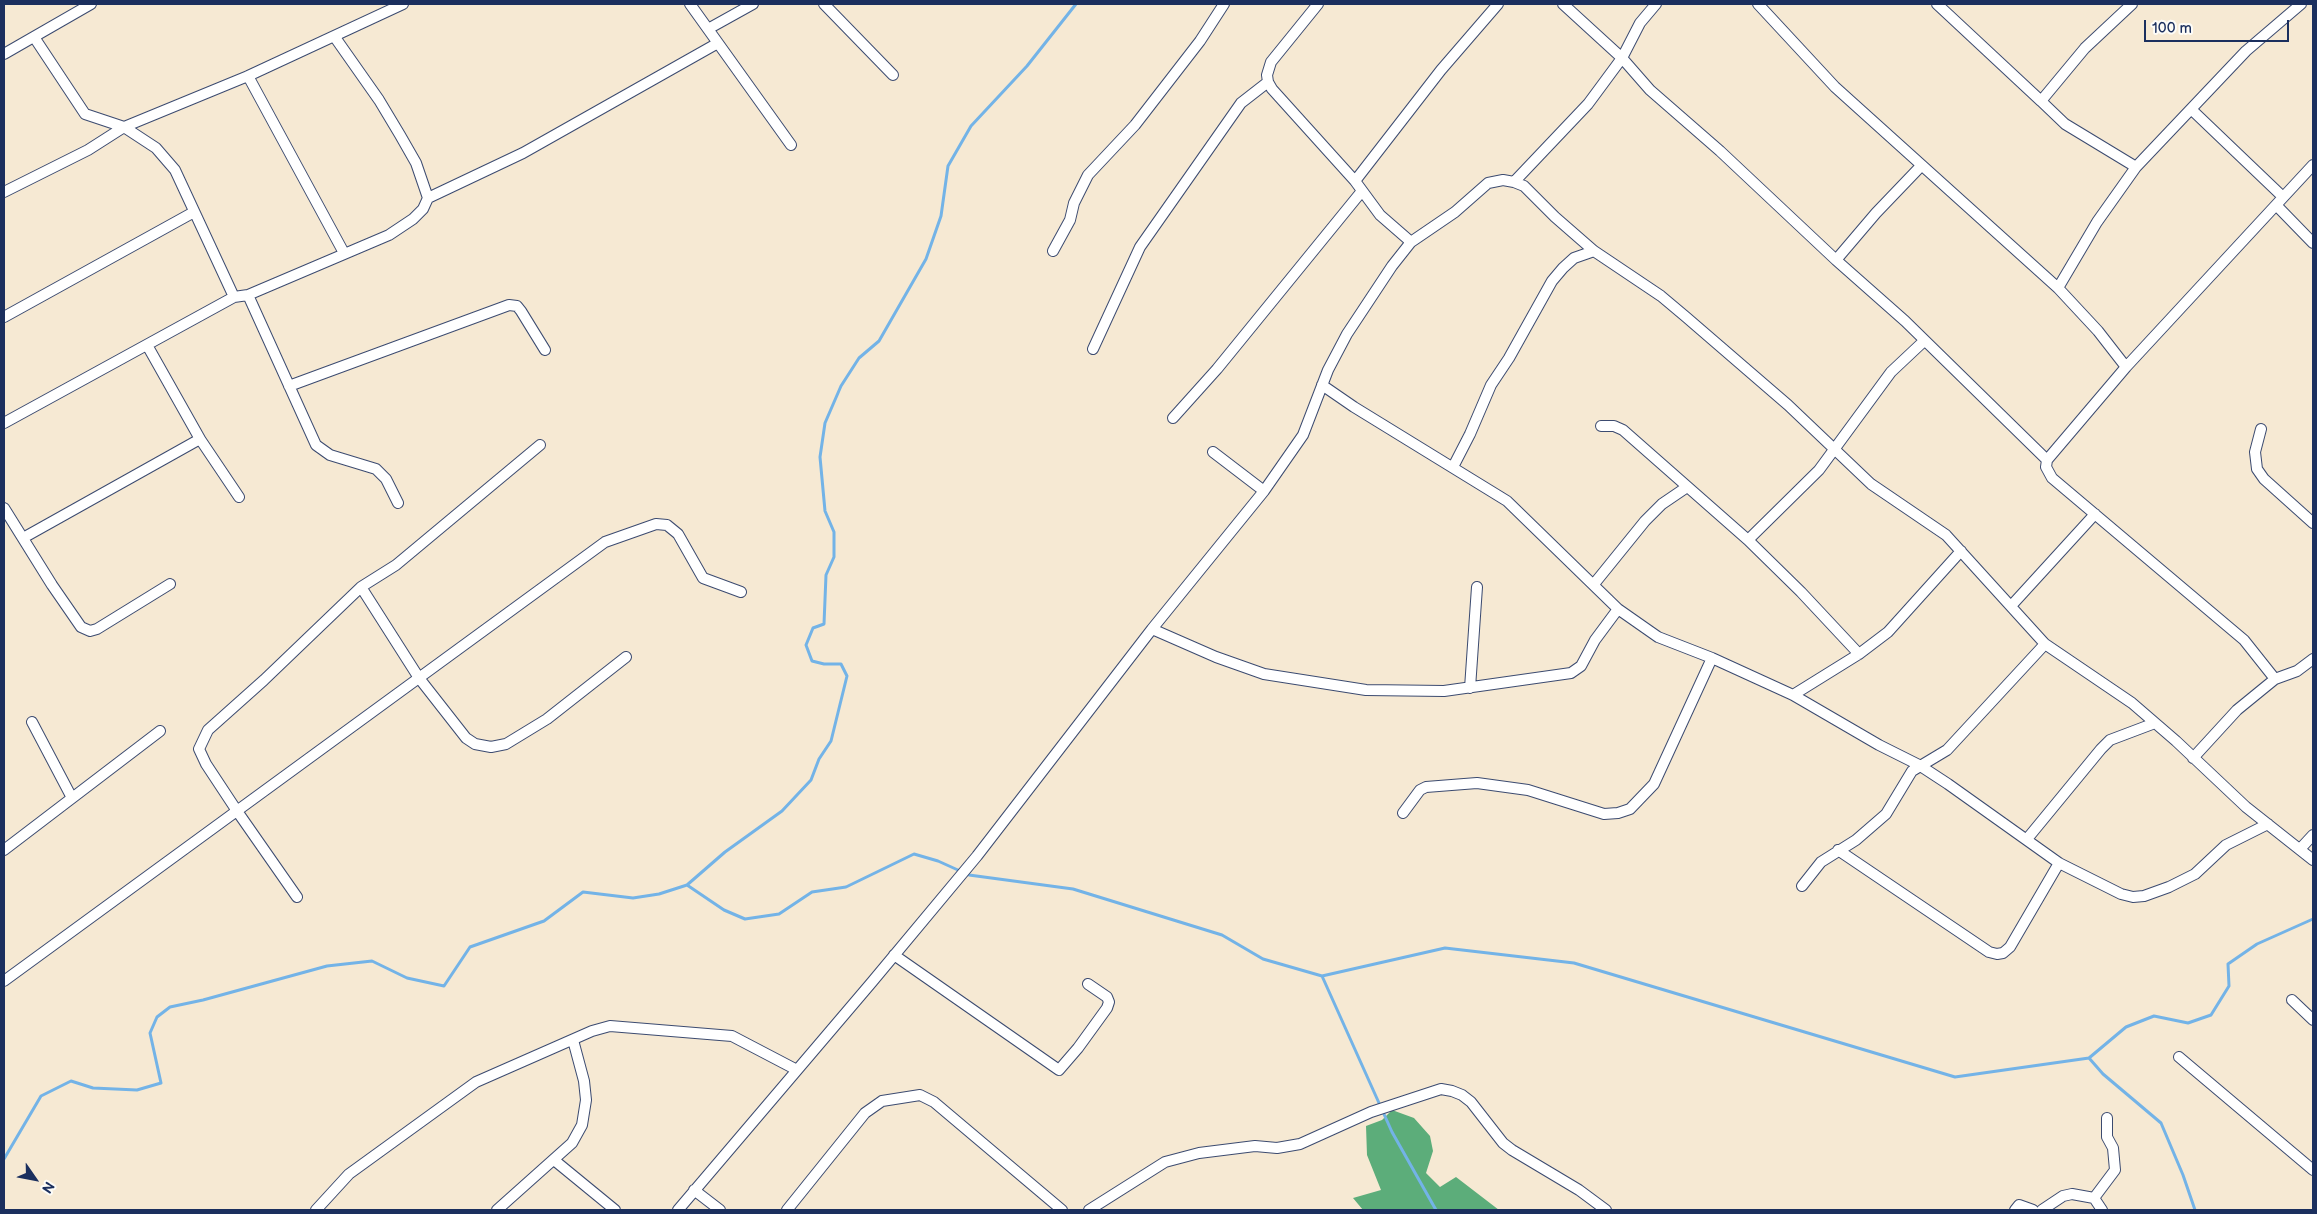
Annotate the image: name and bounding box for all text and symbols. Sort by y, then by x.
scale bar [2147,10,2292,42]
text: 100 m [2152,19,2192,38]
north arrow [10,1154,60,1204]
text: N [38,1178,58,1196]

